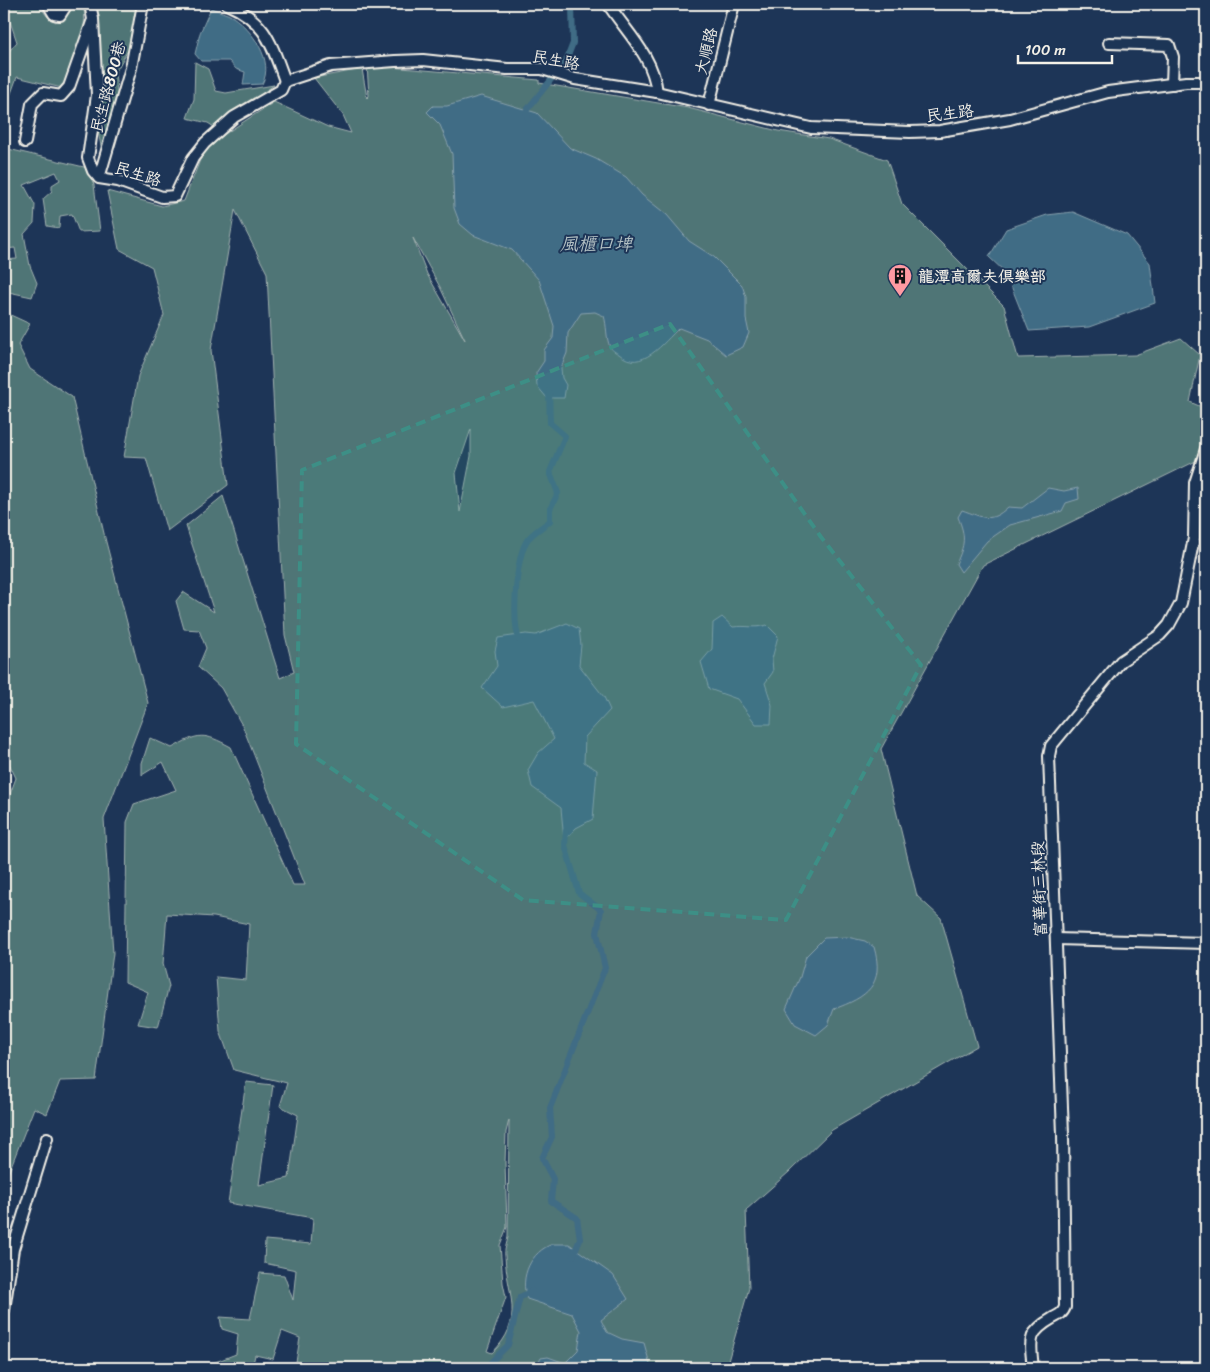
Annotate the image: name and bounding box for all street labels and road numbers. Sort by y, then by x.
street label: 大順路 [686,24,726,78]
street label: 民生路800巷 [82,38,134,136]
street label: 民生路 [530,42,582,78]
street label: 民生路 [924,96,976,130]
street label: 民生路 [111,153,165,195]
street label: 富華街三林段 [1023,841,1055,937]

